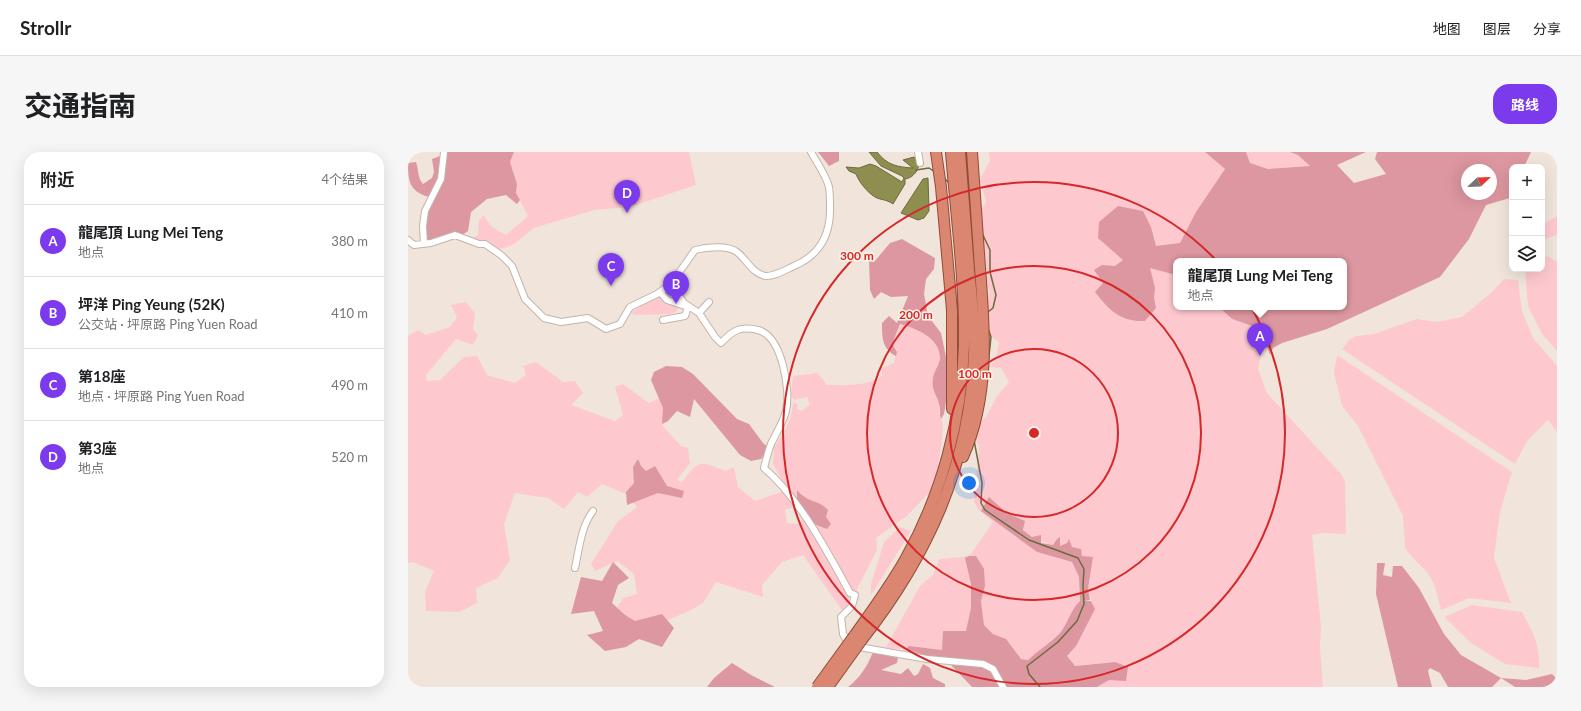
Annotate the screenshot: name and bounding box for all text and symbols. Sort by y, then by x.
text: Strollr [20,16,71,39]
text: 地图 [1433,20,1461,37]
text: 图层 [1483,20,1511,37]
text: 分享 [1533,20,1561,37]
button: 路线 [1493,84,1557,124]
text: 交通指南 [24,88,136,122]
north arrow [1461,164,1497,200]
map controls [1509,164,1545,272]
button: + [1509,164,1545,200]
text: 附近 [40,169,74,190]
text: 4个结果 [321,171,368,187]
pin: D [614,180,640,213]
button: − [1509,200,1545,236]
text: 龍尾頂 Lung Mei Teng [78,223,223,241]
text: A [48,233,58,249]
text: 380 m [331,233,368,249]
button: layers [1509,236,1545,272]
text: 地点 [78,244,104,260]
text: 300 m [840,248,874,263]
pin: C [598,253,624,286]
popup [1173,258,1347,310]
text: 龍尾頂 Lung Mei Teng [1187,266,1333,284]
pin: B [663,271,689,304]
text: 地点 [1187,287,1213,303]
text: 坪洋 Ping Yeung (52K) [78,295,225,313]
text: B [49,305,57,321]
text: 410 m [331,305,368,321]
text: 200 m [899,307,933,322]
text: 公交站 · 坪原路 Ping Yuen Road [78,316,258,332]
pin: A [1247,323,1273,356]
text: 100 m [958,366,992,381]
text: 第18座 [78,367,125,385]
text: C [49,377,57,393]
text: 490 m [331,377,368,393]
text: 地点 · 坪原路 Ping Yuen Road [78,388,245,404]
centre of rings [1027,426,1041,440]
text: 第3座 [78,439,117,457]
text: D [48,449,58,465]
text: 520 m [331,449,368,465]
text: 地点 [78,460,104,476]
your location [959,473,979,493]

